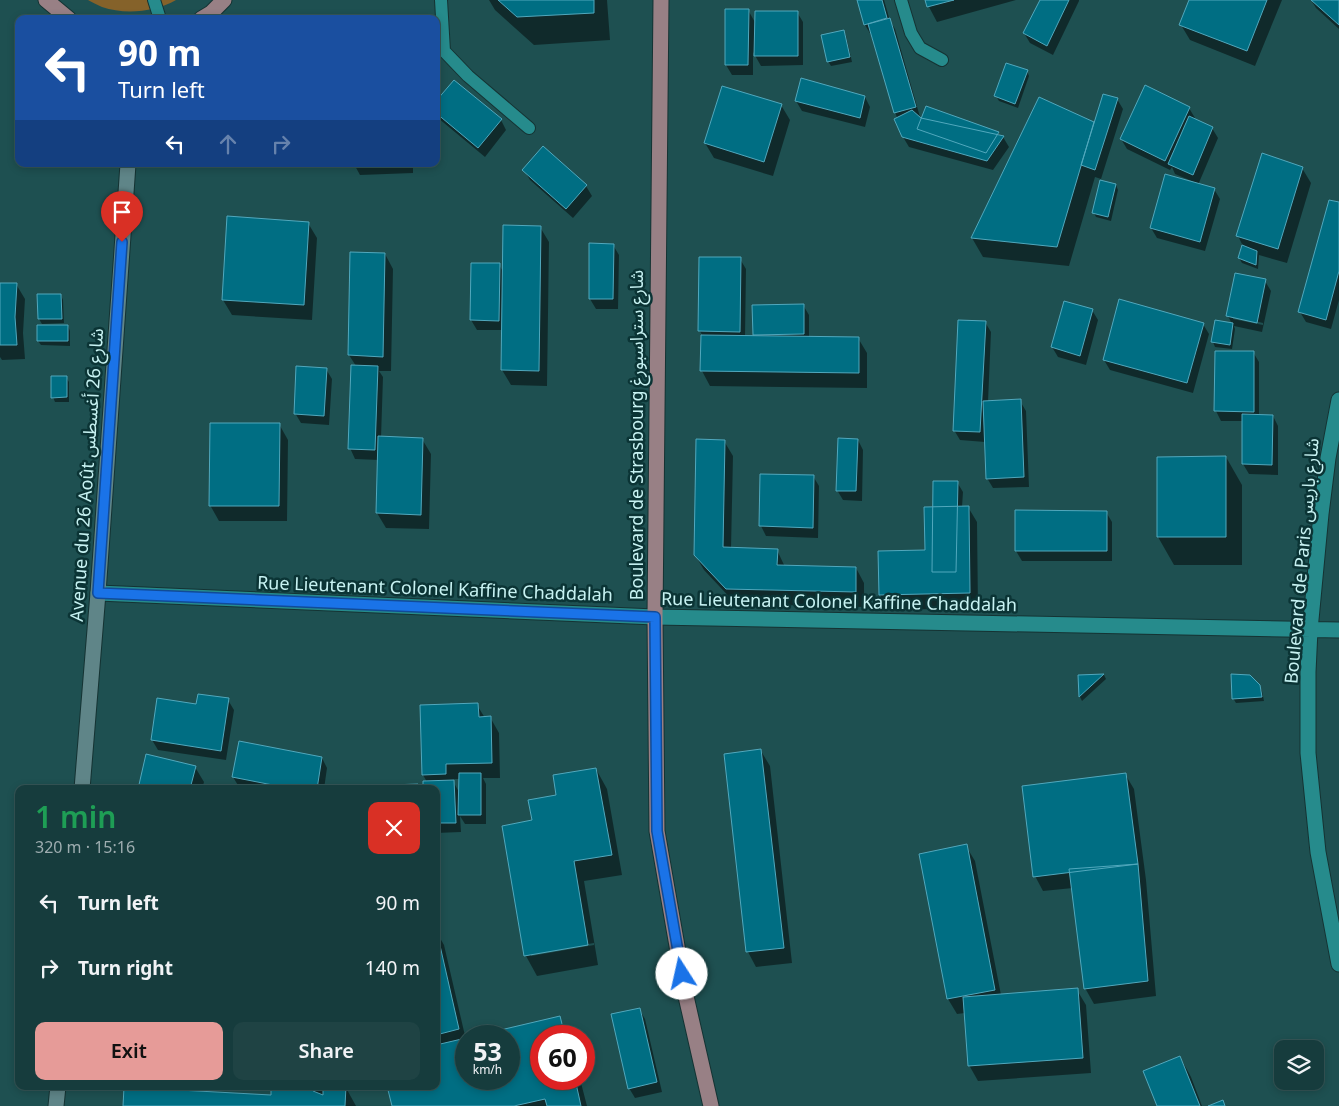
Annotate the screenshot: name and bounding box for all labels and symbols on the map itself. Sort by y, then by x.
pin [101,191,143,242]
street label: Boulevard de Strasbourg شارع ستراسبورغ [624,270,651,600]
street label: Avenue du 26 Août شارع 26 أغسطس [64,327,111,623]
street label: Boulevard de Paris شارع باريس [1278,437,1327,685]
street label: Rue Lieutenant Colonel Kaffine Chaddalah [257,570,613,606]
street label: Rue Lieutenant Colonel Kaffine Chaddalah [661,586,1017,616]
position arrow [655,947,707,999]
speed limit sign: 60 [530,1025,595,1090]

